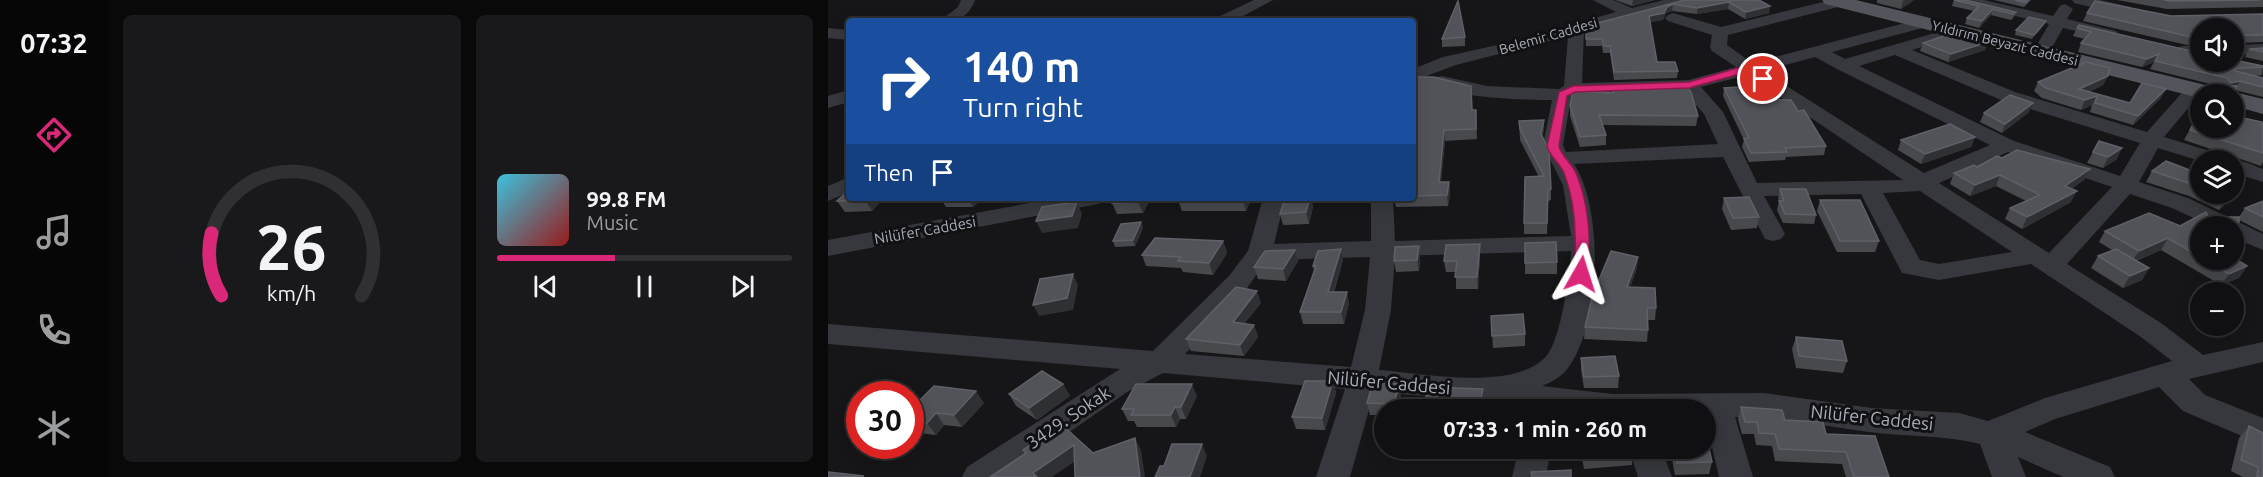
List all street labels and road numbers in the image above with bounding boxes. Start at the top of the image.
street label: Belemir Caddesi [1497,14,1599,58]
street label: Yıldırım Beyazıt Caddesi [1930,17,2080,69]
street label: Nilüfer Caddesi [873,213,977,247]
street label: Nilüfer Caddesi [1327,367,1451,397]
street label: 3429. Sokak [1022,382,1114,452]
street label: Nilüfer Caddesi [1810,401,1934,433]

